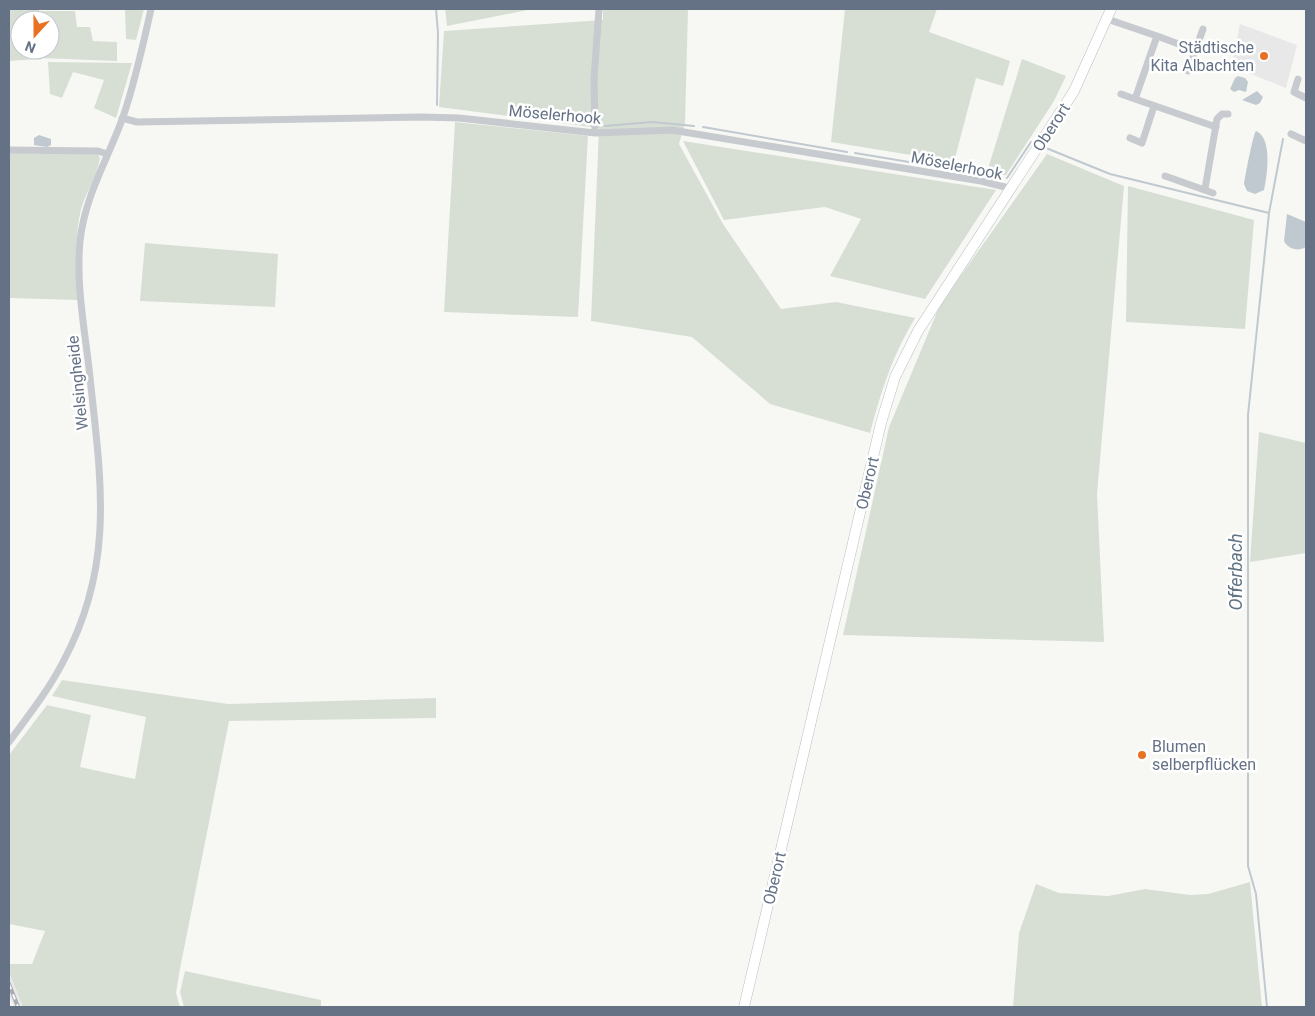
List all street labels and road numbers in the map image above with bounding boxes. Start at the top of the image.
street label: Oberort [1029,99,1074,155]
street label: Möselerhook [508,101,603,128]
street label: Möselerhook [910,147,1005,184]
street label: Welsingheide [63,335,92,431]
street label: Oberort [852,455,883,512]
street label: Oberort [759,850,790,907]

